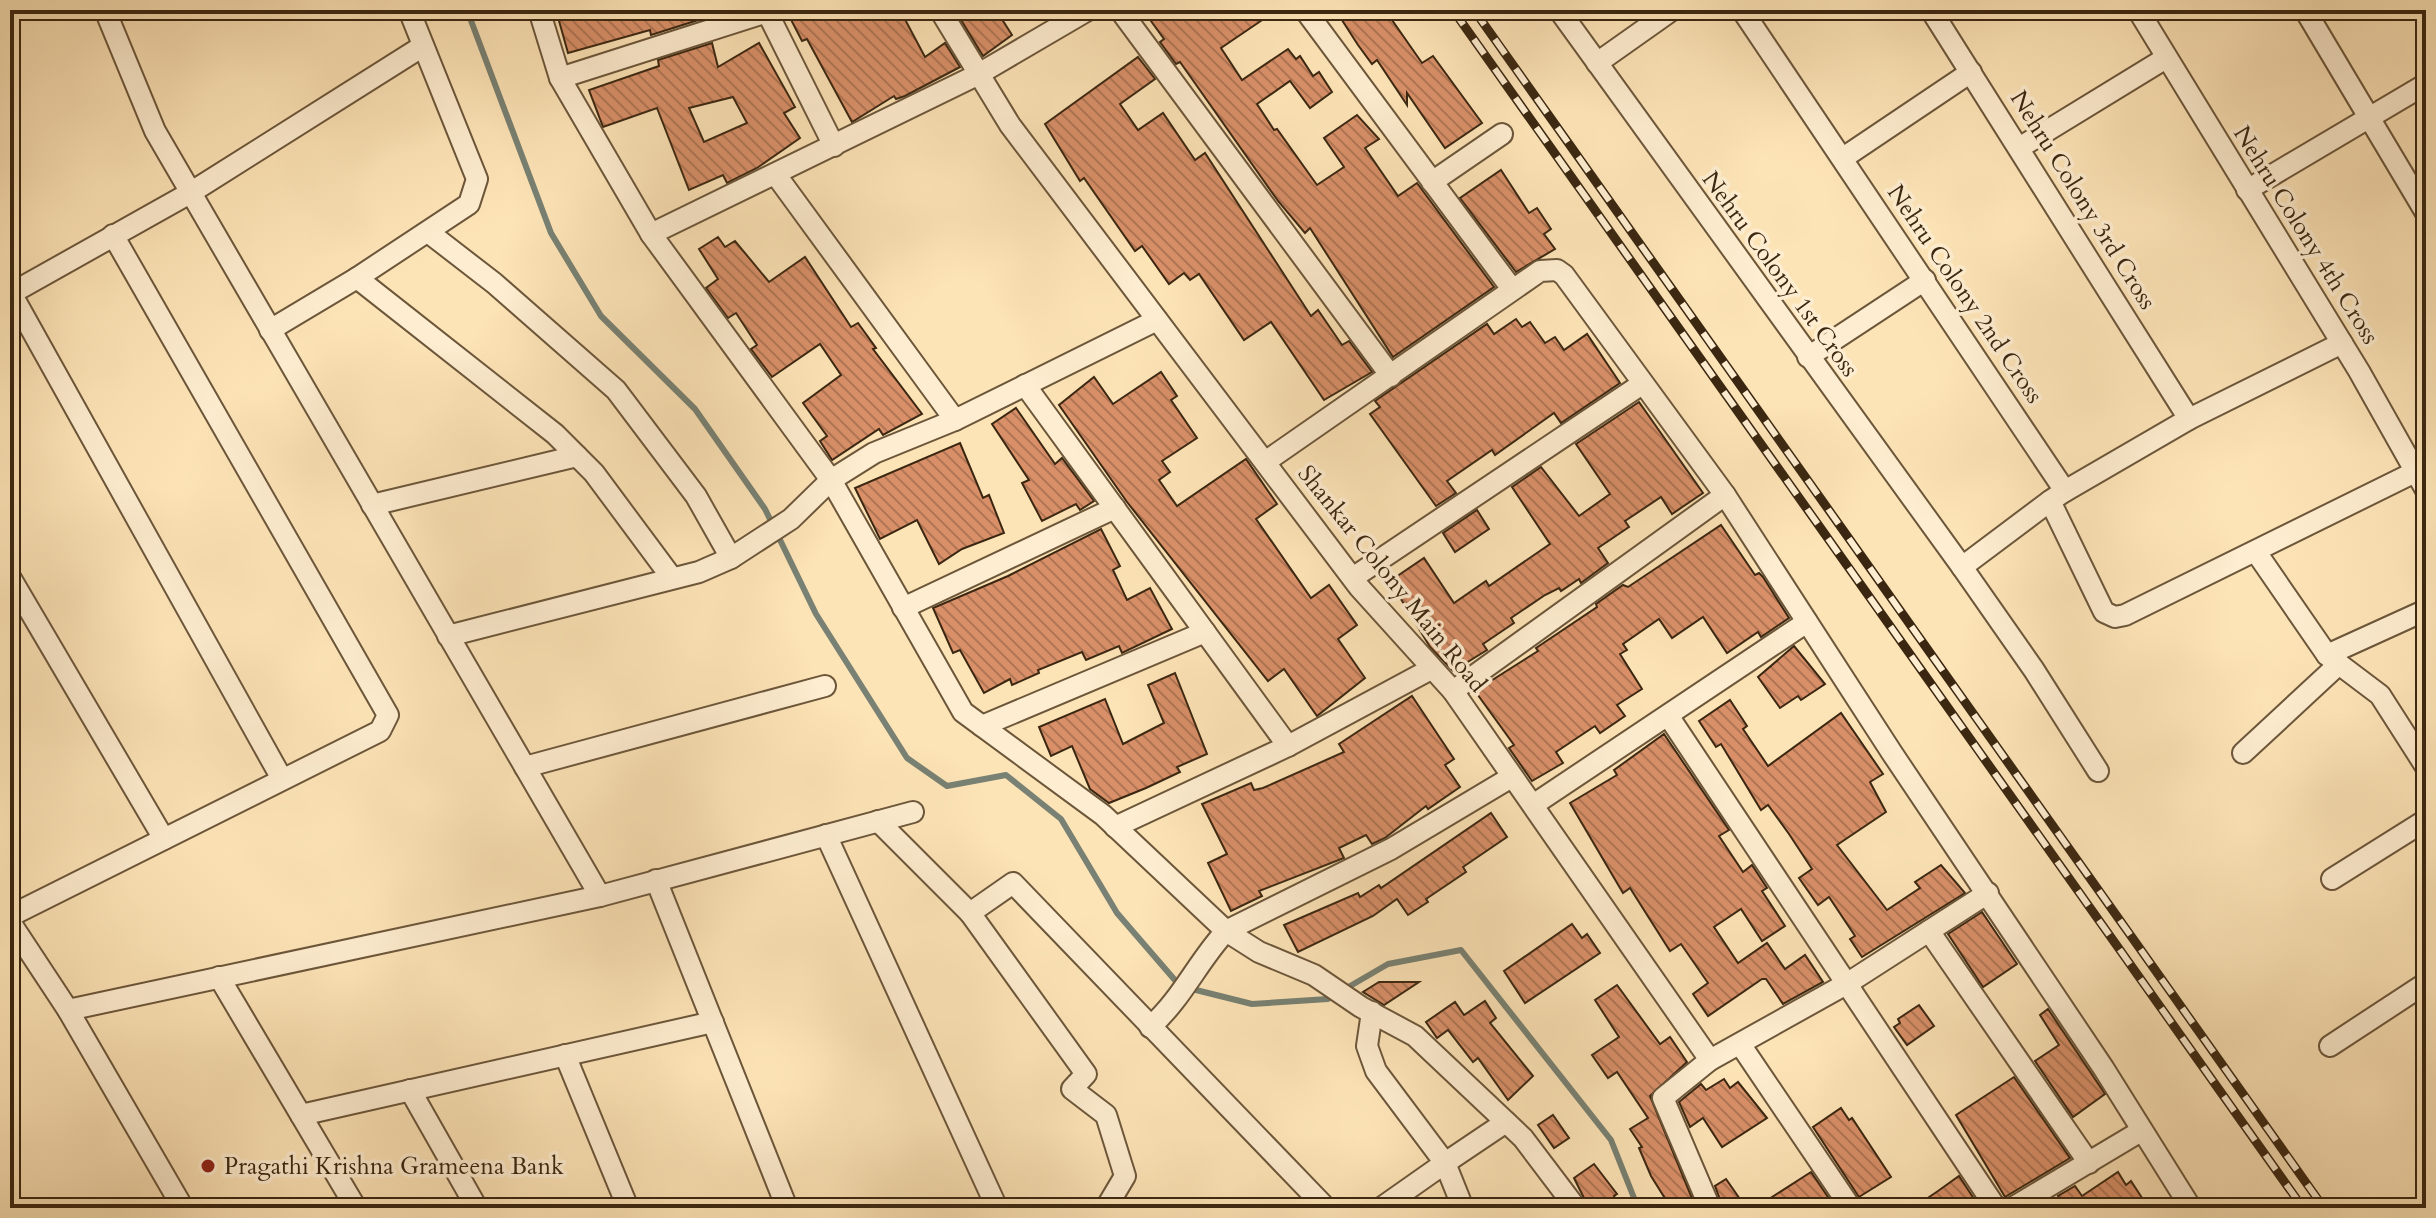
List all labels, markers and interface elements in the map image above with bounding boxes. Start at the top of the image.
street label: Nehru Colony 3rd Cross [2002,84,2164,316]
street label: Nehru Colony 4th Cross [2225,120,2387,350]
street label: Nehru Colony 1st Cross [1694,165,1866,383]
street label: Nehru Colony 2nd Cross [1879,178,2051,410]
street label: Shankar Colony Main Road [1290,459,1494,700]
place label: Pragathi Krishna Grameena Bank [224,1150,564,1183]
marker: Pragathi Krishna Grameena Bank [199,1157,217,1175]

